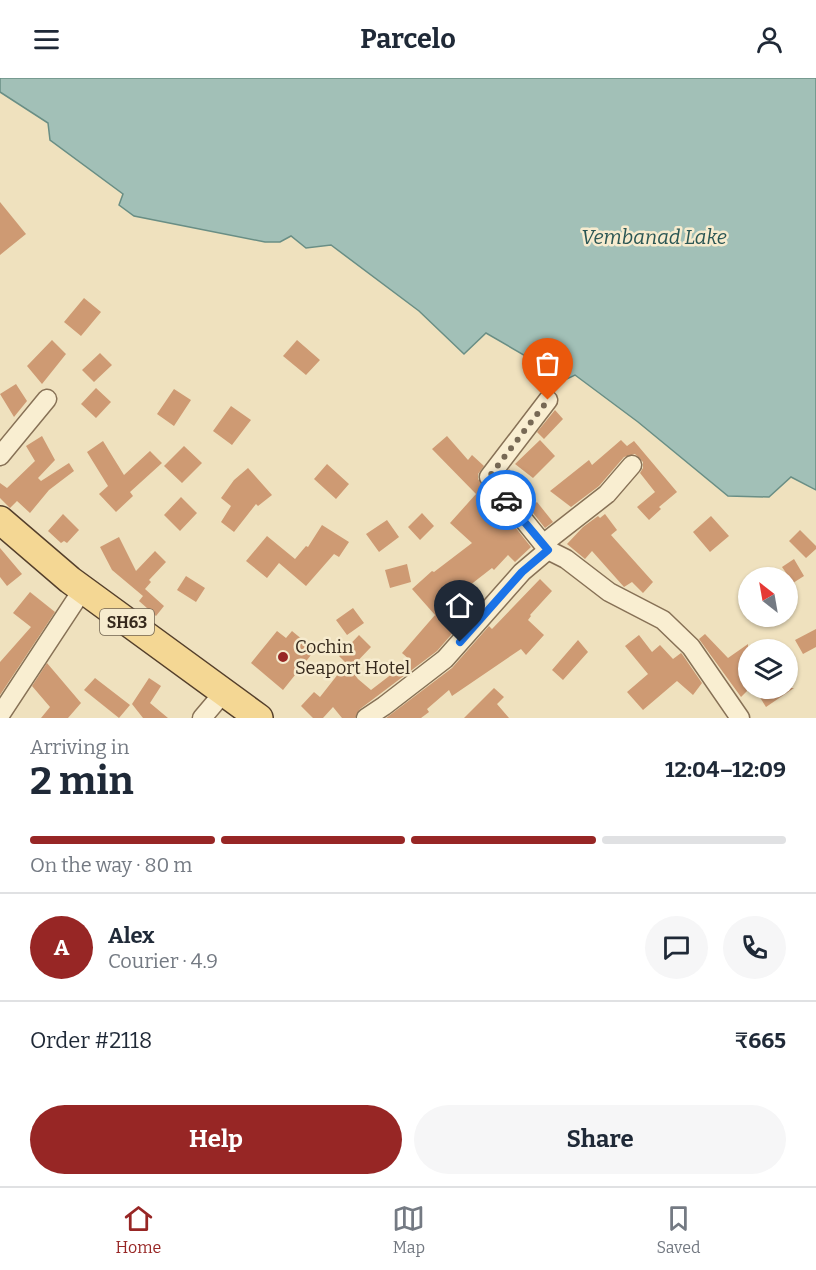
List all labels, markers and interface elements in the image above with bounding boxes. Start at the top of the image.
icon: menu [30,23,63,56]
text: Parcelo [360,23,456,55]
icon: person [753,23,786,56]
water label: Vembanad Lake [581,225,727,249]
pin [522,338,573,400]
icon: bag [531,347,564,380]
courier [476,470,536,530]
icon: car [490,484,523,517]
north arrow [738,567,798,627]
map controls [738,567,798,699]
pin [434,580,485,642]
icon: home [443,589,476,622]
road number: SH63 [100,609,154,635]
place label: Cochin Seaport Hotel [295,636,410,679]
button: layers [738,639,798,699]
marker: Cochin Seaport Hotel [276,650,290,664]
text: Arriving in [30,735,129,759]
text: 12:04–12:09 [665,756,786,783]
text: 2 min [30,758,134,804]
text: On the way · 80 m [30,853,192,877]
button: chat [645,916,708,979]
button: phone [723,916,786,979]
text: Alex [108,922,154,949]
text: A [54,934,69,961]
text: Courier · 4.9 [108,949,218,973]
text: Order #2118 [30,1027,152,1054]
text: ₹665 [735,1027,786,1054]
button: Help [30,1105,402,1174]
button: Share [414,1105,786,1174]
tab: Home [116,1202,161,1257]
tab: Map [392,1202,425,1257]
tab: Saved [656,1202,700,1257]

